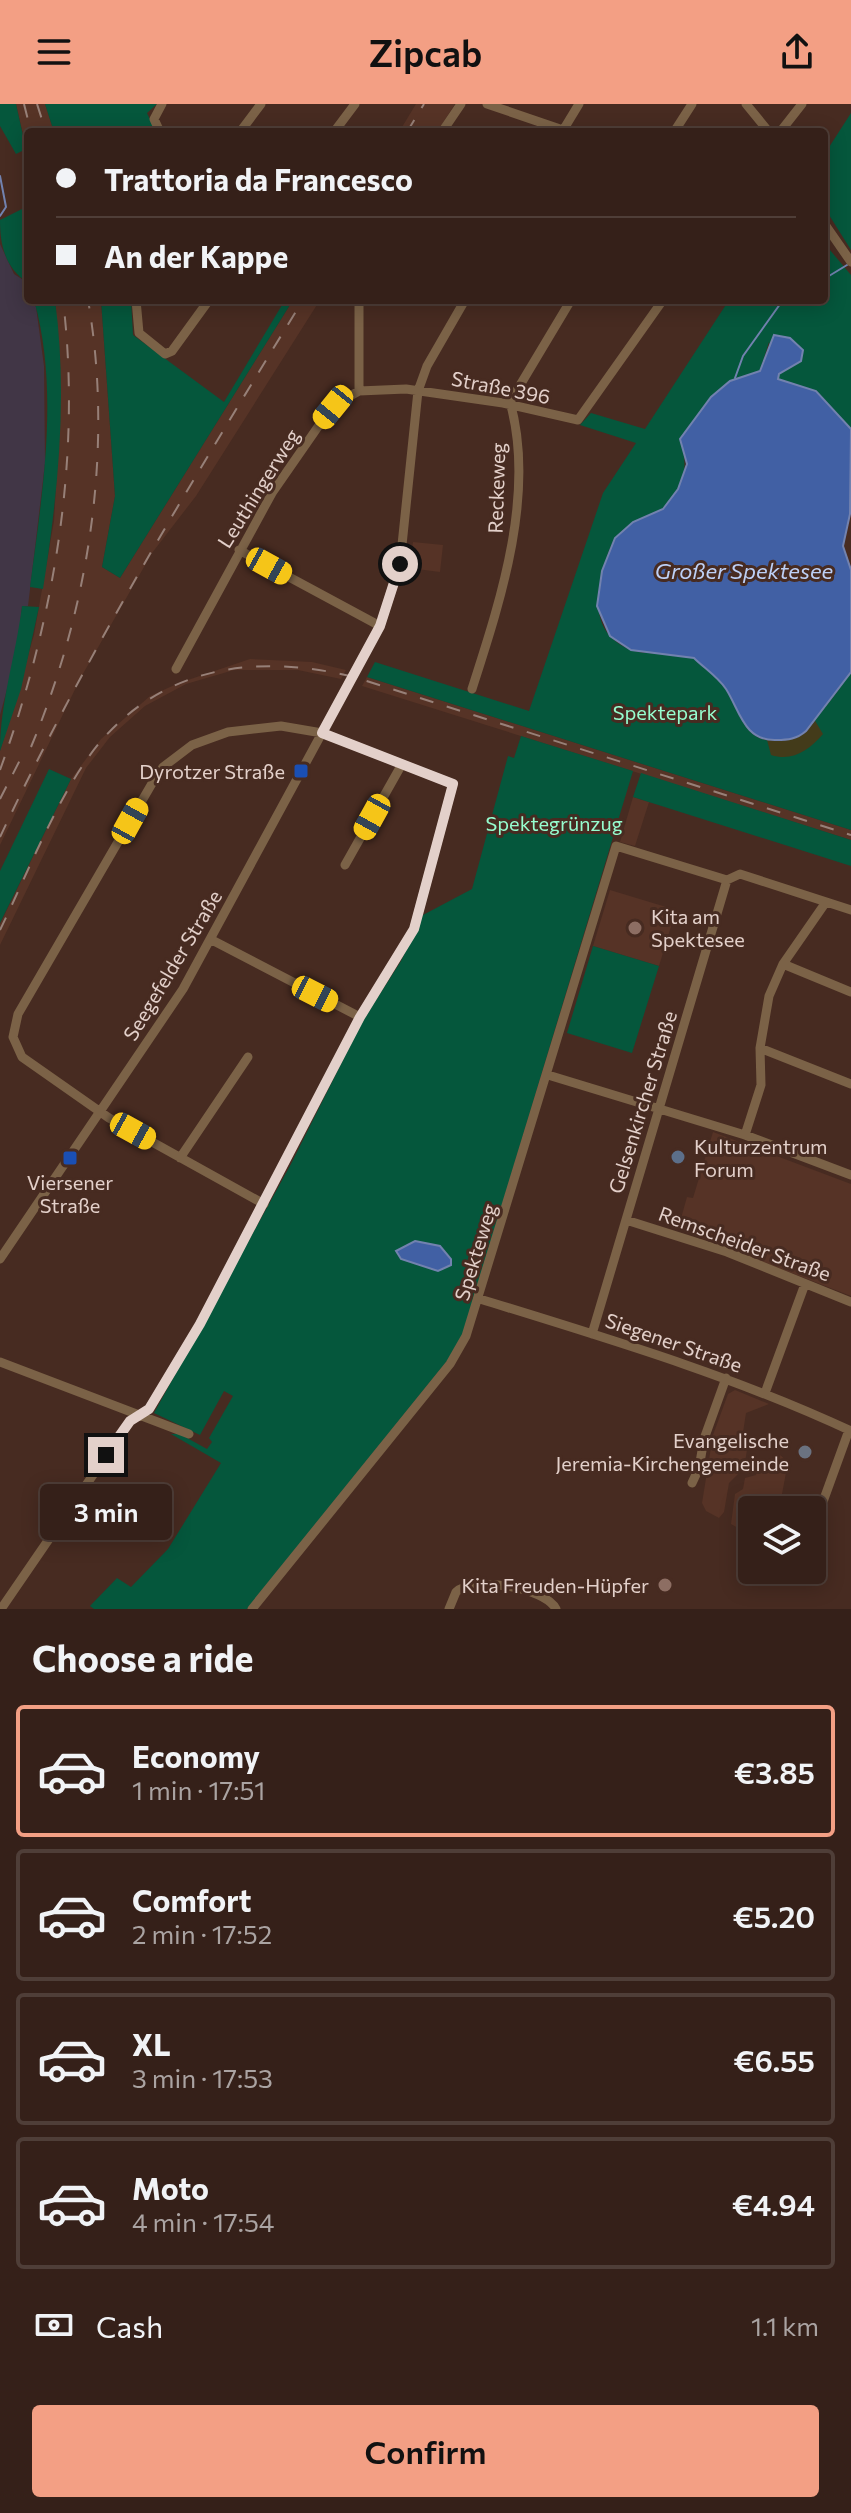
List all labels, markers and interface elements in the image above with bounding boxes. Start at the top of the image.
icon: menu [32,30,76,74]
text: Zipcab [369,30,482,74]
icon: share [775,30,819,74]
text: Trattoria da Francesco [104,160,413,197]
text: An der Kappe [104,237,288,274]
street label: Straße 396 [450,366,552,408]
car [309,381,357,433]
street label: Leuthingerweg [212,424,304,552]
street label: Reckeweg [482,442,510,534]
car [242,544,296,588]
route start [382,546,418,582]
water label: Großer Spektesee [655,557,834,584]
park label: Spektepark [613,700,717,724]
place label: Dyrotzer Straße [139,759,285,783]
marker: Dyrotzer Straße [292,762,310,780]
car [350,790,394,844]
car [108,794,152,848]
park label: Spektegrünzug [486,811,623,835]
street label: Seegefelder Straße [118,885,226,1045]
place label: Kita am Spektesee [651,904,745,951]
marker: Kita am Spektesee [626,919,644,937]
car [288,972,342,1016]
street label: Gelsenkircher Straße [603,1008,681,1196]
car [106,1109,160,1153]
place label: Kulturzentrum Forum [694,1134,828,1181]
marker: Kulturzentrum Forum [669,1148,687,1166]
marker: Viersener Straße [61,1149,79,1167]
place label: Viersener Straße [27,1170,113,1217]
street label: Spekteweg [449,1200,501,1303]
street label: Remscheider Straße [656,1201,834,1285]
street label: Siegener Straße [602,1307,746,1377]
place label: Evangelische Jeremia-Kirchengemeinde [555,1428,789,1475]
route end [88,1437,124,1473]
marker: Evangelische Jeremia-Kirchengemeinde [796,1443,814,1461]
callout: 3 min [40,1483,172,1539]
text: 3 min [74,1496,138,1527]
map controls [738,1496,826,1584]
button: layers [738,1496,826,1584]
place label: Kita Freuden-Hüpfer [462,1573,649,1597]
marker: Kita Freuden-Hüpfer [656,1576,674,1594]
text: Choose a ride [32,1635,253,1679]
icon: car [36,1735,108,1807]
text: Economy [132,1737,260,1774]
text: €3.85 [734,1753,815,1790]
text: 1 min · 17:51 [132,1774,265,1805]
icon: car [36,1879,108,1951]
text: Comfort [132,1881,251,1918]
text: €5.20 [733,1897,815,1934]
text: 2 min · 17:52 [132,1918,272,1949]
icon: car [36,2023,108,2095]
text: XL [132,2025,171,2062]
text: €6.55 [733,2041,815,2078]
text: 3 min · 17:53 [132,2062,273,2093]
icon: car [36,2167,108,2239]
text: Moto [132,2169,209,2206]
text: €4.94 [732,2185,815,2222]
text: 4 min · 17:54 [132,2206,274,2237]
icon: cash [32,2303,76,2347]
text: Cash [96,2307,163,2344]
text: 1.1 km [751,2310,819,2341]
button: Confirm [32,2405,819,2497]

